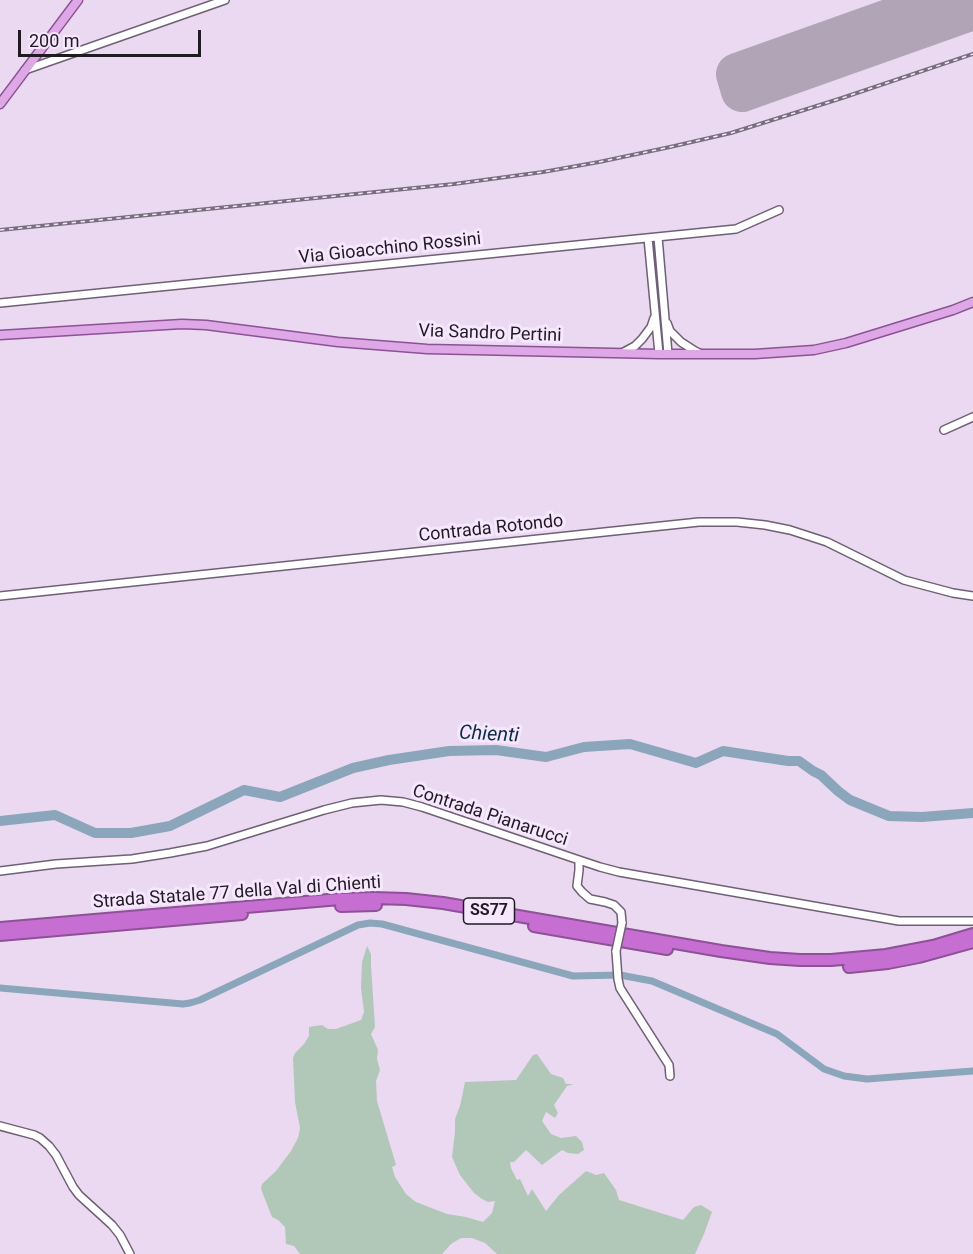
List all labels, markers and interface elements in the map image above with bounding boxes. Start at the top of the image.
scale bar [21,18,204,56]
text: 200 m [29,30,80,51]
street label: Via Gioacchino Rossini [298,229,482,269]
street label: Via Sandro Pertini [418,321,562,347]
street label: Contrada Rotondo [418,511,564,547]
water label: Chienti [458,721,520,749]
street label: Contrada Pianarucci [410,781,570,851]
street label: Strada Statale 77 della Val di Chienti [92,872,382,914]
road number: SS77 [464,898,514,924]

